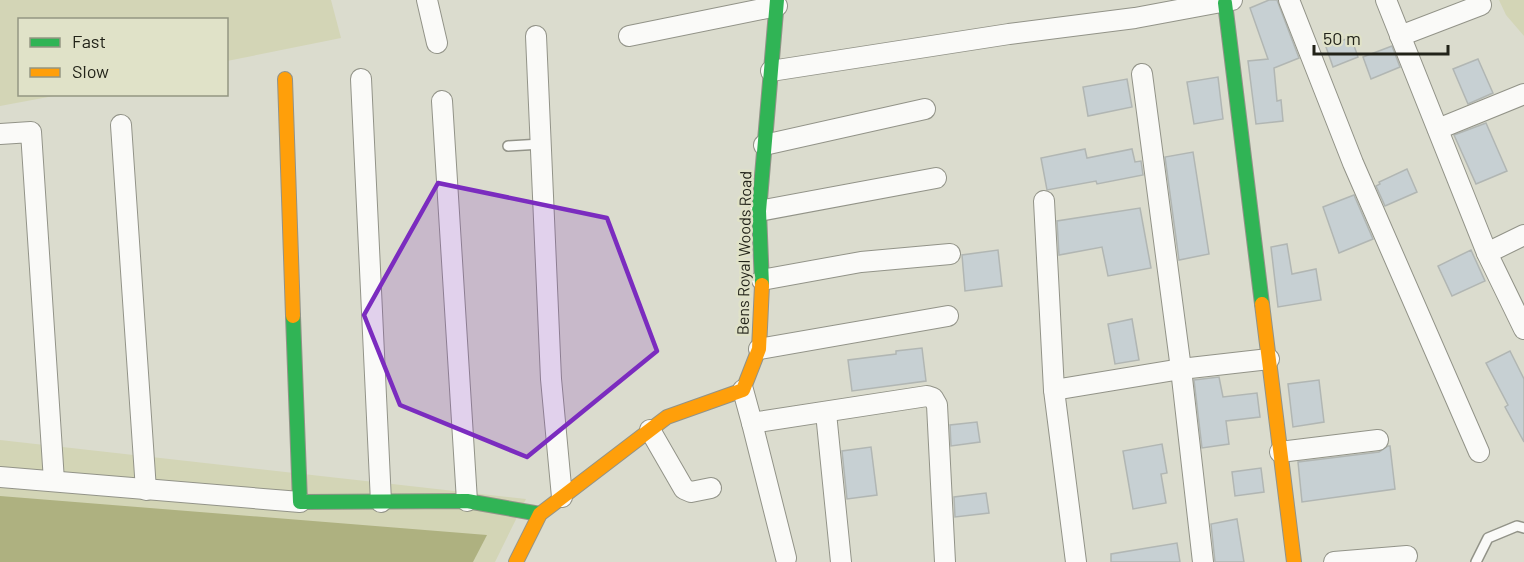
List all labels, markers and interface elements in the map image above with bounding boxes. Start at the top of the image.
legend [18,18,228,96]
scale bar [1314,18,1448,56]
text: 50 m [1323,27,1361,49]
text: Fast [72,30,106,52]
text: Slow [72,60,109,82]
street label: Bens Royal Woods Road [733,171,754,335]

